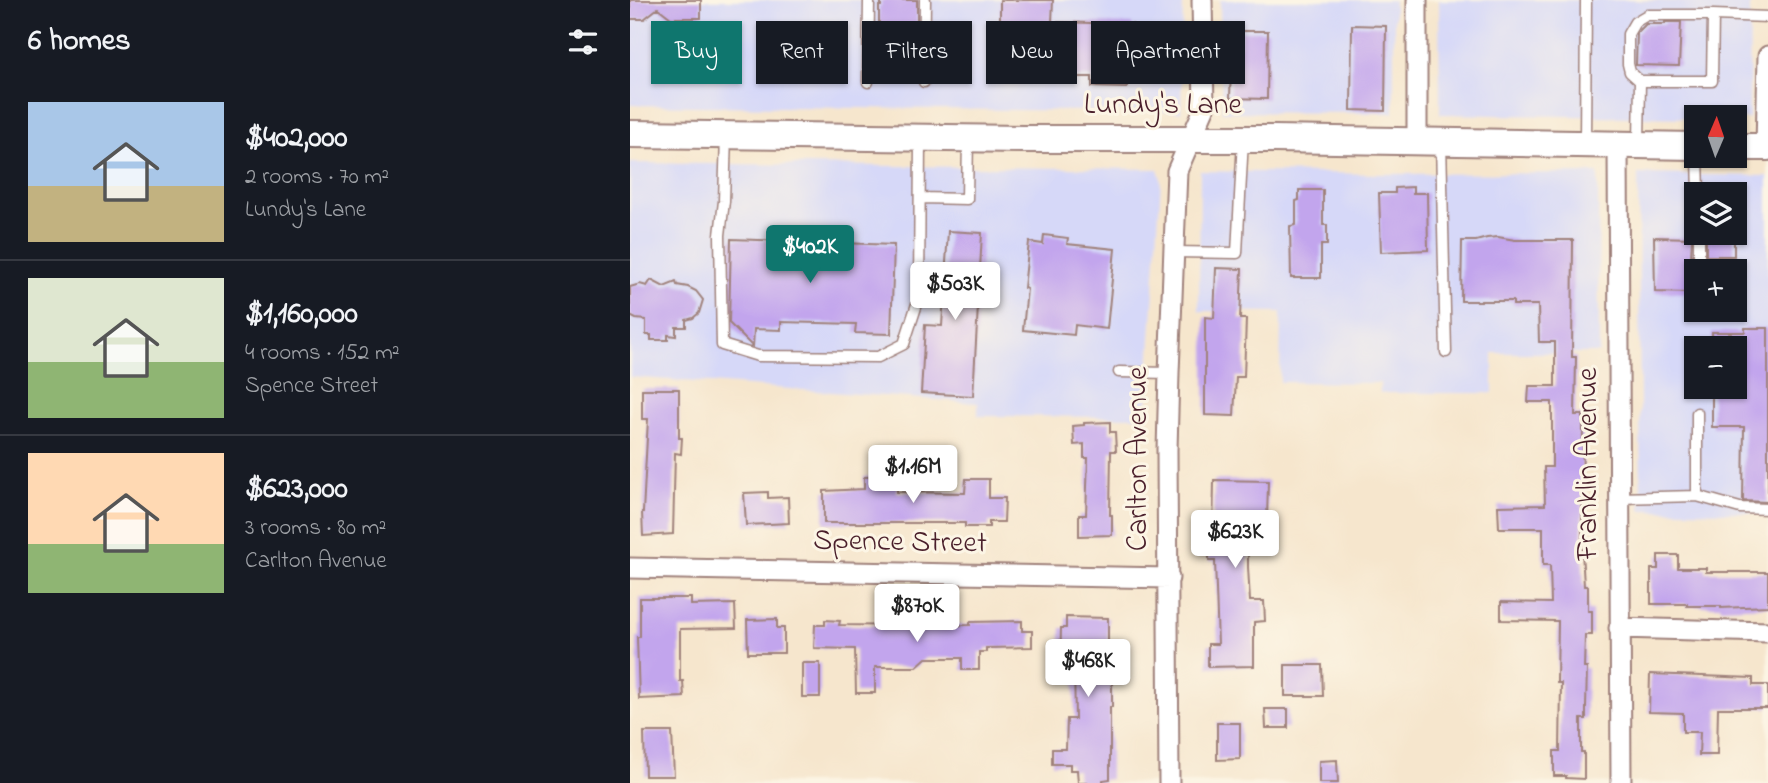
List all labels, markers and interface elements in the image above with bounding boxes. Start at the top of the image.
text: 6 homes [28,20,131,64]
chip: Buy [651,21,742,84]
chip: Rent [756,21,848,84]
chip: Filters [862,21,972,84]
chip: New [986,21,1077,84]
chip: Apartment [1091,21,1245,84]
icon: filters [564,23,602,61]
street label: Lundy's Lane [1084,84,1243,128]
north arrow [1684,105,1746,168]
map controls [1684,105,1747,399]
text: $402,000 [245,117,347,161]
icon: home [84,130,168,214]
text: 2 rooms · 70 m² [245,161,389,194]
button: layers [1684,182,1747,245]
text: Lundy's Lane [245,194,366,227]
pin: $402K [761,226,859,285]
text: $402K [782,231,838,264]
button: + [1684,259,1747,322]
pin: $503K [906,262,1004,322]
text: $503K [926,268,984,301]
text: $1,160,000 [245,293,358,337]
icon: home [84,306,168,390]
button: − [1684,336,1747,399]
text: 4 rooms · 152 m² [245,337,400,370]
street label: Carlton Avenue [1117,366,1161,551]
street label: Franklin Avenue [1567,367,1611,561]
text: Spence Street [245,370,378,403]
pin: $1.16M [856,446,970,505]
text: $1.16M [884,451,942,484]
text: $623,000 [245,468,348,512]
icon: home [84,481,168,565]
pin: $623K [1186,510,1284,570]
text: 3 rooms · 80 m² [245,512,386,545]
text: $623K [1207,516,1263,549]
street label: Spence Street [813,519,987,567]
text: Carlton Avenue [245,545,387,578]
pin: $870K [868,584,966,644]
text: $870K [890,590,944,623]
pin: $468K [1039,640,1137,699]
text: $468K [1061,645,1115,678]

